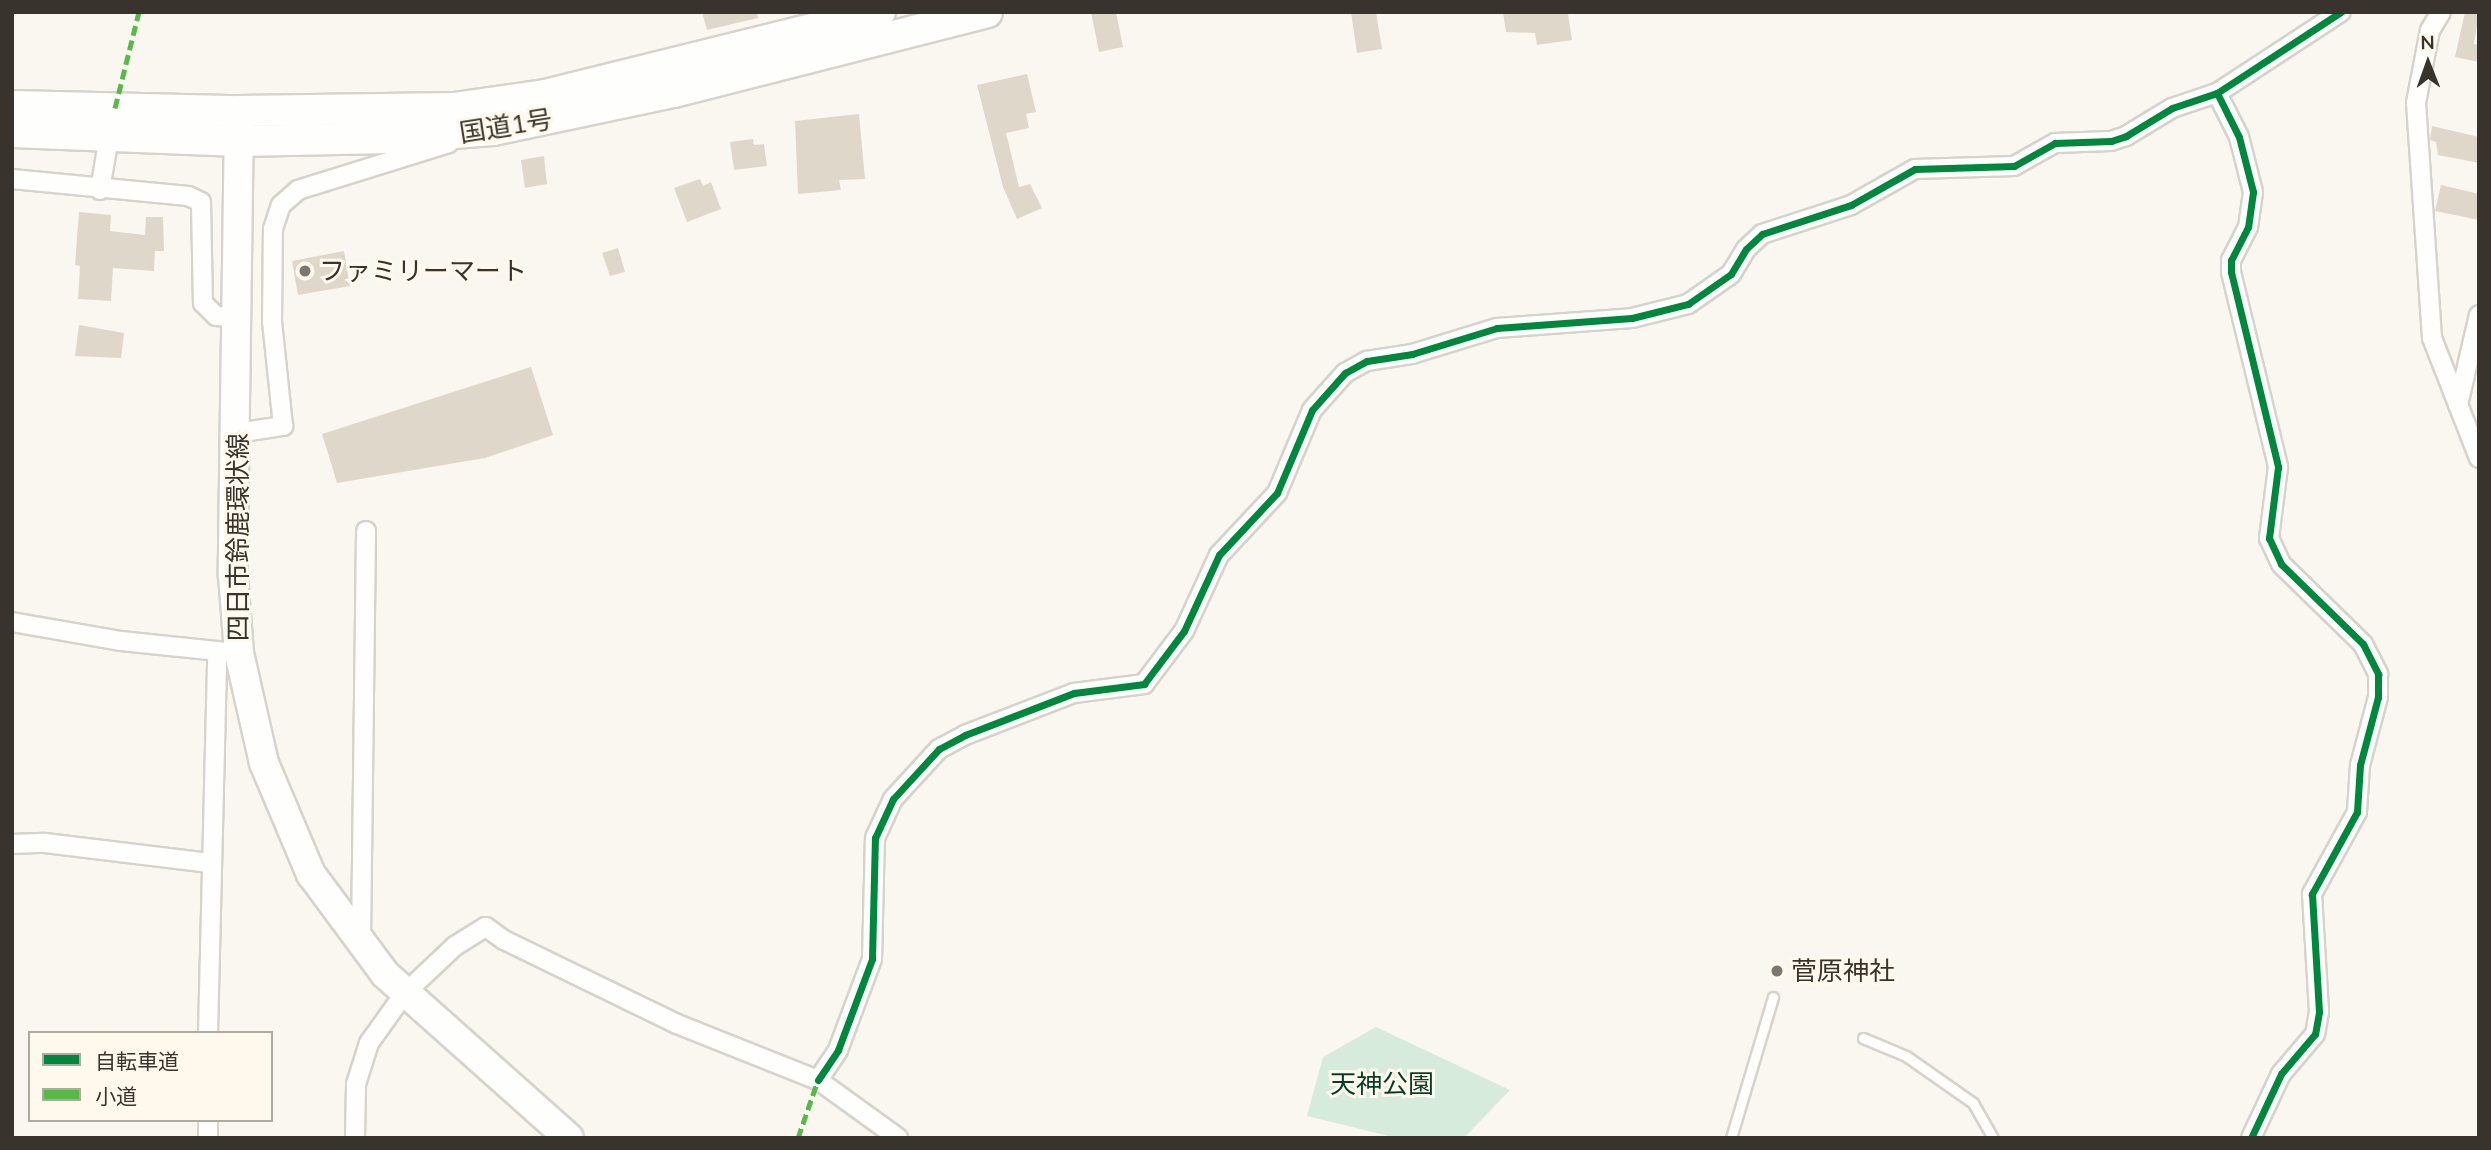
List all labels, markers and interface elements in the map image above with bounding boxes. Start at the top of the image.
north arrow [2393,28,2463,98]
text: N [2420,30,2435,54]
street label: 国道1号 [457,103,555,149]
place label: ファミリーマート [319,255,527,287]
marker: ファミリーマート [297,263,313,279]
street label: 四日市鈴鹿環状線 [222,433,254,641]
place label: 菅原神社 [1791,955,1895,987]
marker: 菅原神社 [1769,963,1785,979]
legend [28,1031,273,1122]
text: 自転車道 [95,1048,179,1074]
park label: 天神公園 [1330,1068,1434,1100]
text: 小道 [95,1083,137,1109]

